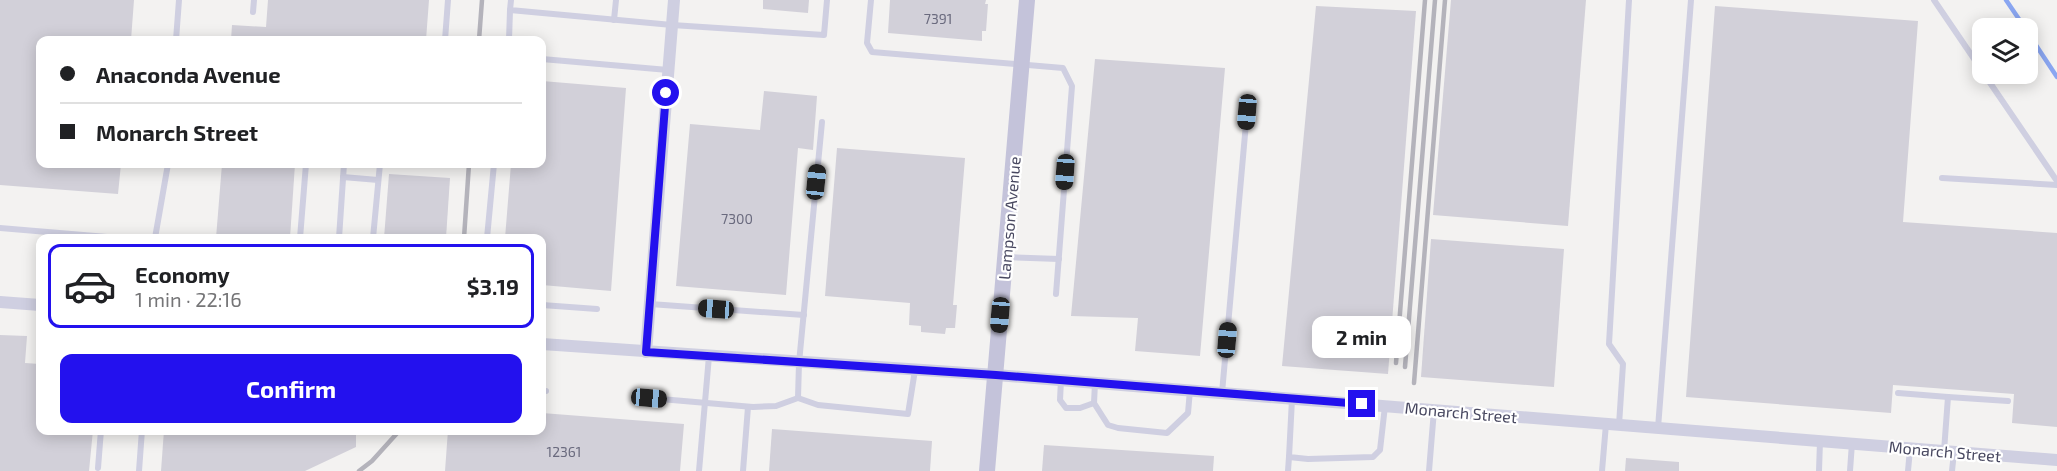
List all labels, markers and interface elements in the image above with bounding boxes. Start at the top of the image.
house number: 7391 [924,10,952,27]
map controls [1972,18,2038,84]
button: layers [1972,18,2038,84]
text: Anaconda Avenue [96,61,281,87]
route start [652,79,679,106]
car [1236,93,1258,131]
text: Monarch Street [96,119,258,145]
car [1055,153,1075,191]
street label: Lampson Avenue [994,156,1024,280]
car [805,163,827,201]
house number: 7300 [721,210,753,227]
icon: car [63,259,117,313]
text: Economy [135,261,230,287]
text: $3.19 [467,273,519,299]
text: 1 min · 22:16 [135,287,242,311]
car [989,296,1011,334]
car [697,299,735,319]
callout: 2 min [1312,317,1412,359]
car [1216,321,1238,359]
text: 2 min [1336,325,1387,349]
button: Confirm [60,354,522,423]
car [630,387,668,409]
route end [1348,390,1375,417]
street label: Monarch Street [1404,398,1518,426]
street label: Monarch Street [1888,437,2002,465]
house number: 12361 [547,443,581,460]

